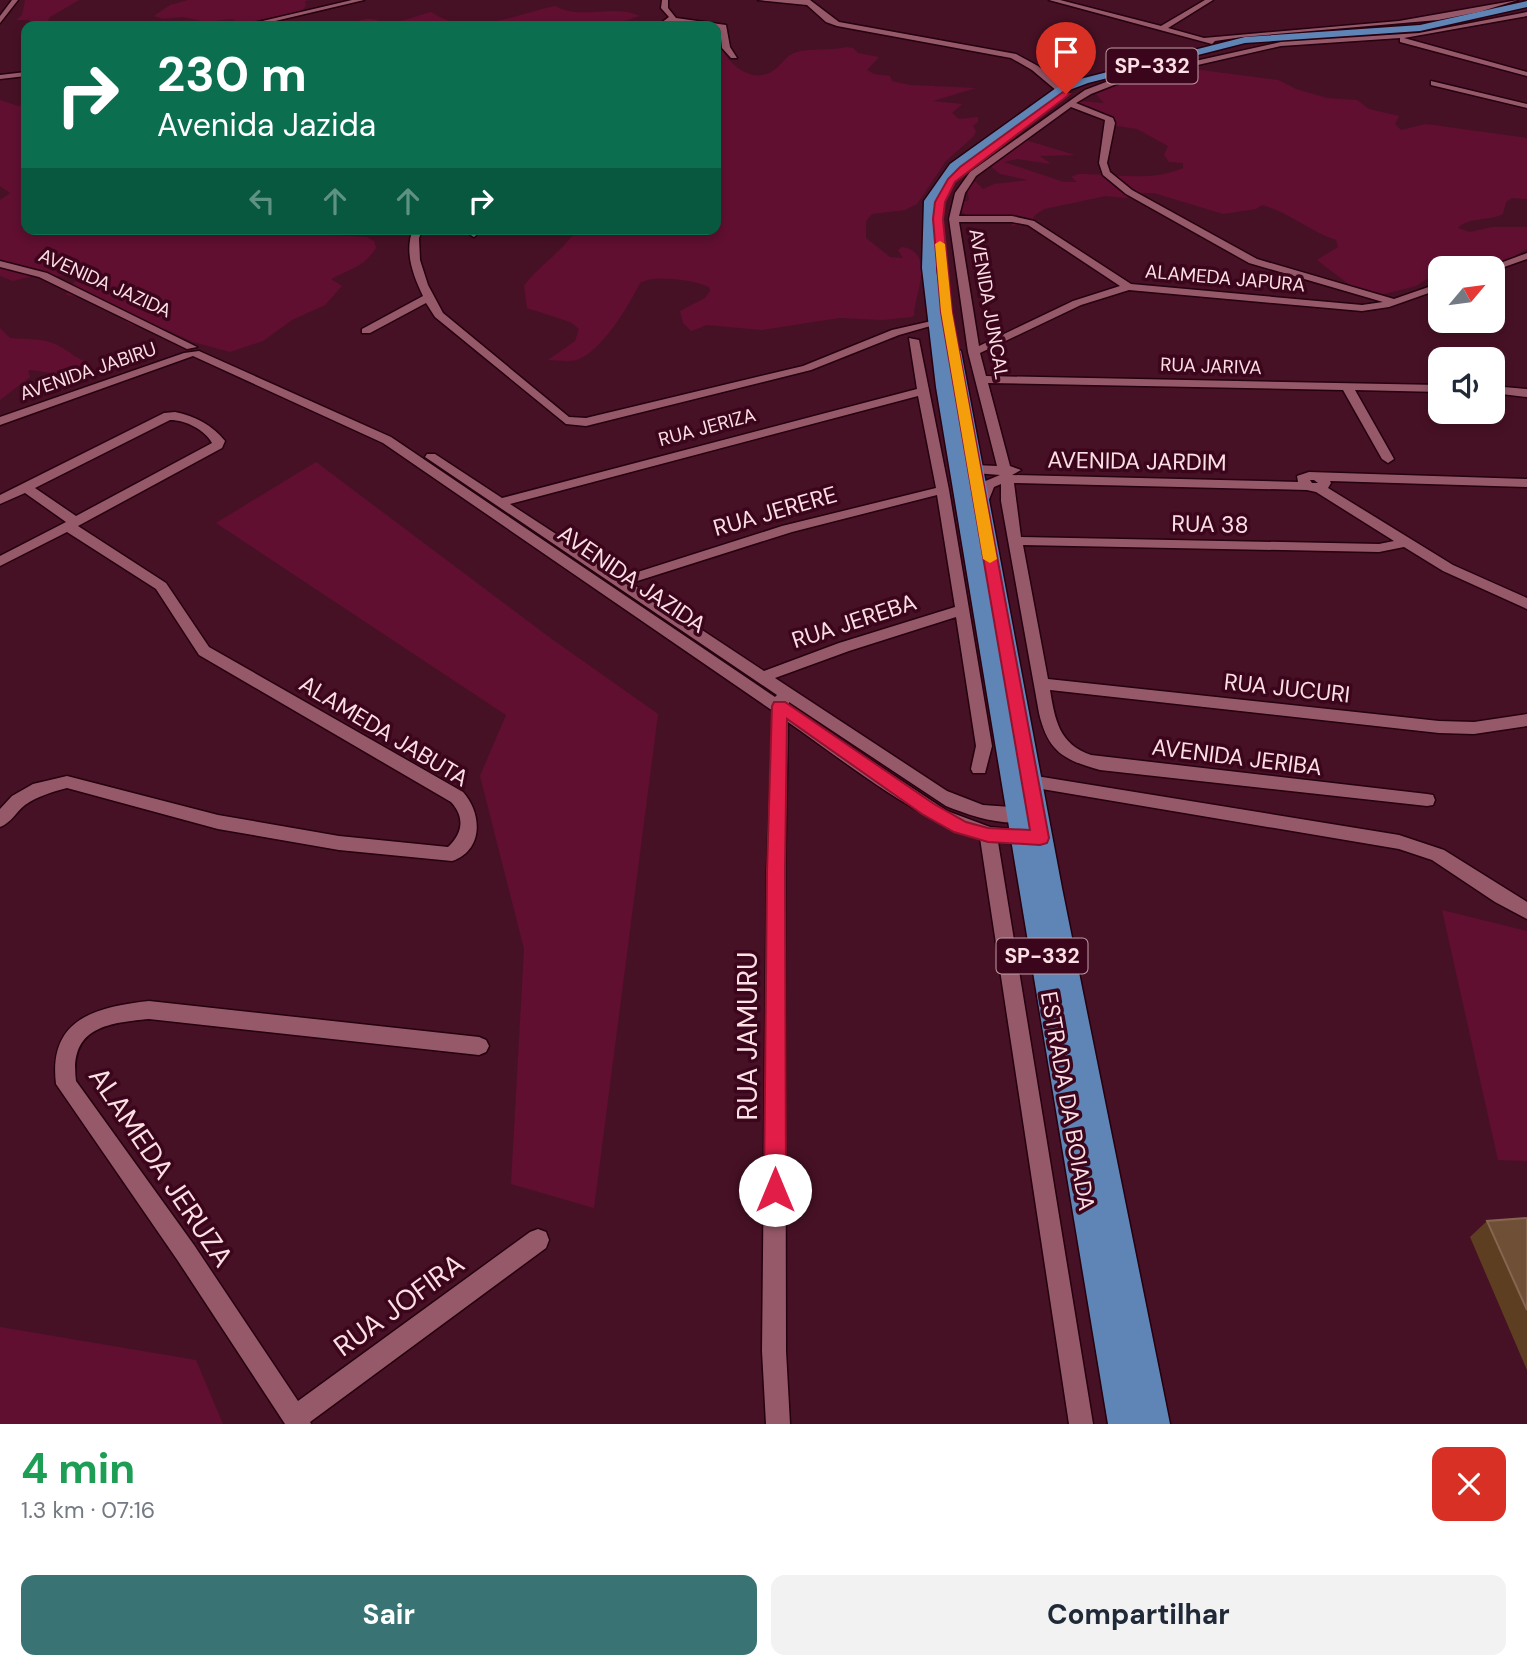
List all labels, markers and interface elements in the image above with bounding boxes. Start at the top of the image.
pin [1036,22,1096,94]
icon: arrive [1047,33,1085,71]
text: 230 m [157,42,307,106]
road number: SP-332 [1106,48,1198,84]
icon: right [42,49,133,140]
text: Avenida Jazida [157,104,376,146]
icon: left [243,182,281,220]
icon: ahead [316,182,354,220]
icon: ahead [389,182,427,220]
icon: right [462,182,500,220]
street label: AVENIDA JUNCAL [963,227,1015,381]
street label: AVENIDA JAZIDA [35,243,176,324]
north arrow [1428,256,1505,332]
map controls [1428,256,1505,424]
street label: ALAMEDA JAPURA [1144,259,1307,297]
street label: AVENIDA JABIRU [16,336,160,406]
button: sound [1428,347,1505,424]
street label: RUA JARIVA [1160,352,1263,380]
street label: RUA JERIZA [656,402,759,452]
street label: AVENIDA JARDIM [1047,444,1227,478]
street label: RUA JERERE [710,479,840,543]
street label: RUA 38 [1171,508,1249,540]
street label: AVENIDA JAZIDA [552,518,712,640]
street label: RUA JEREBA [788,587,920,655]
street label: RUA JUCURI [1222,666,1352,710]
street label: ALAMEDA JABUTA [294,669,474,793]
street label: AVENIDA JERIBA [1150,732,1324,782]
road number: SP-332 [996,939,1088,974]
street label: RUA JAMURU [729,952,766,1120]
street label: ESTRADA DA BOIADA [1034,989,1102,1213]
street label: ALAMEDA JERUZA [80,1060,242,1274]
position arrow [738,1153,812,1227]
street label: RUA JOFIRA [326,1245,472,1365]
text: 4 min [21,1441,135,1496]
button: close [1432,1447,1506,1521]
text: 1.3 km · 07:16 [21,1495,155,1525]
button: Sair [21,1575,757,1655]
button: Compartilhar [771,1575,1506,1655]

